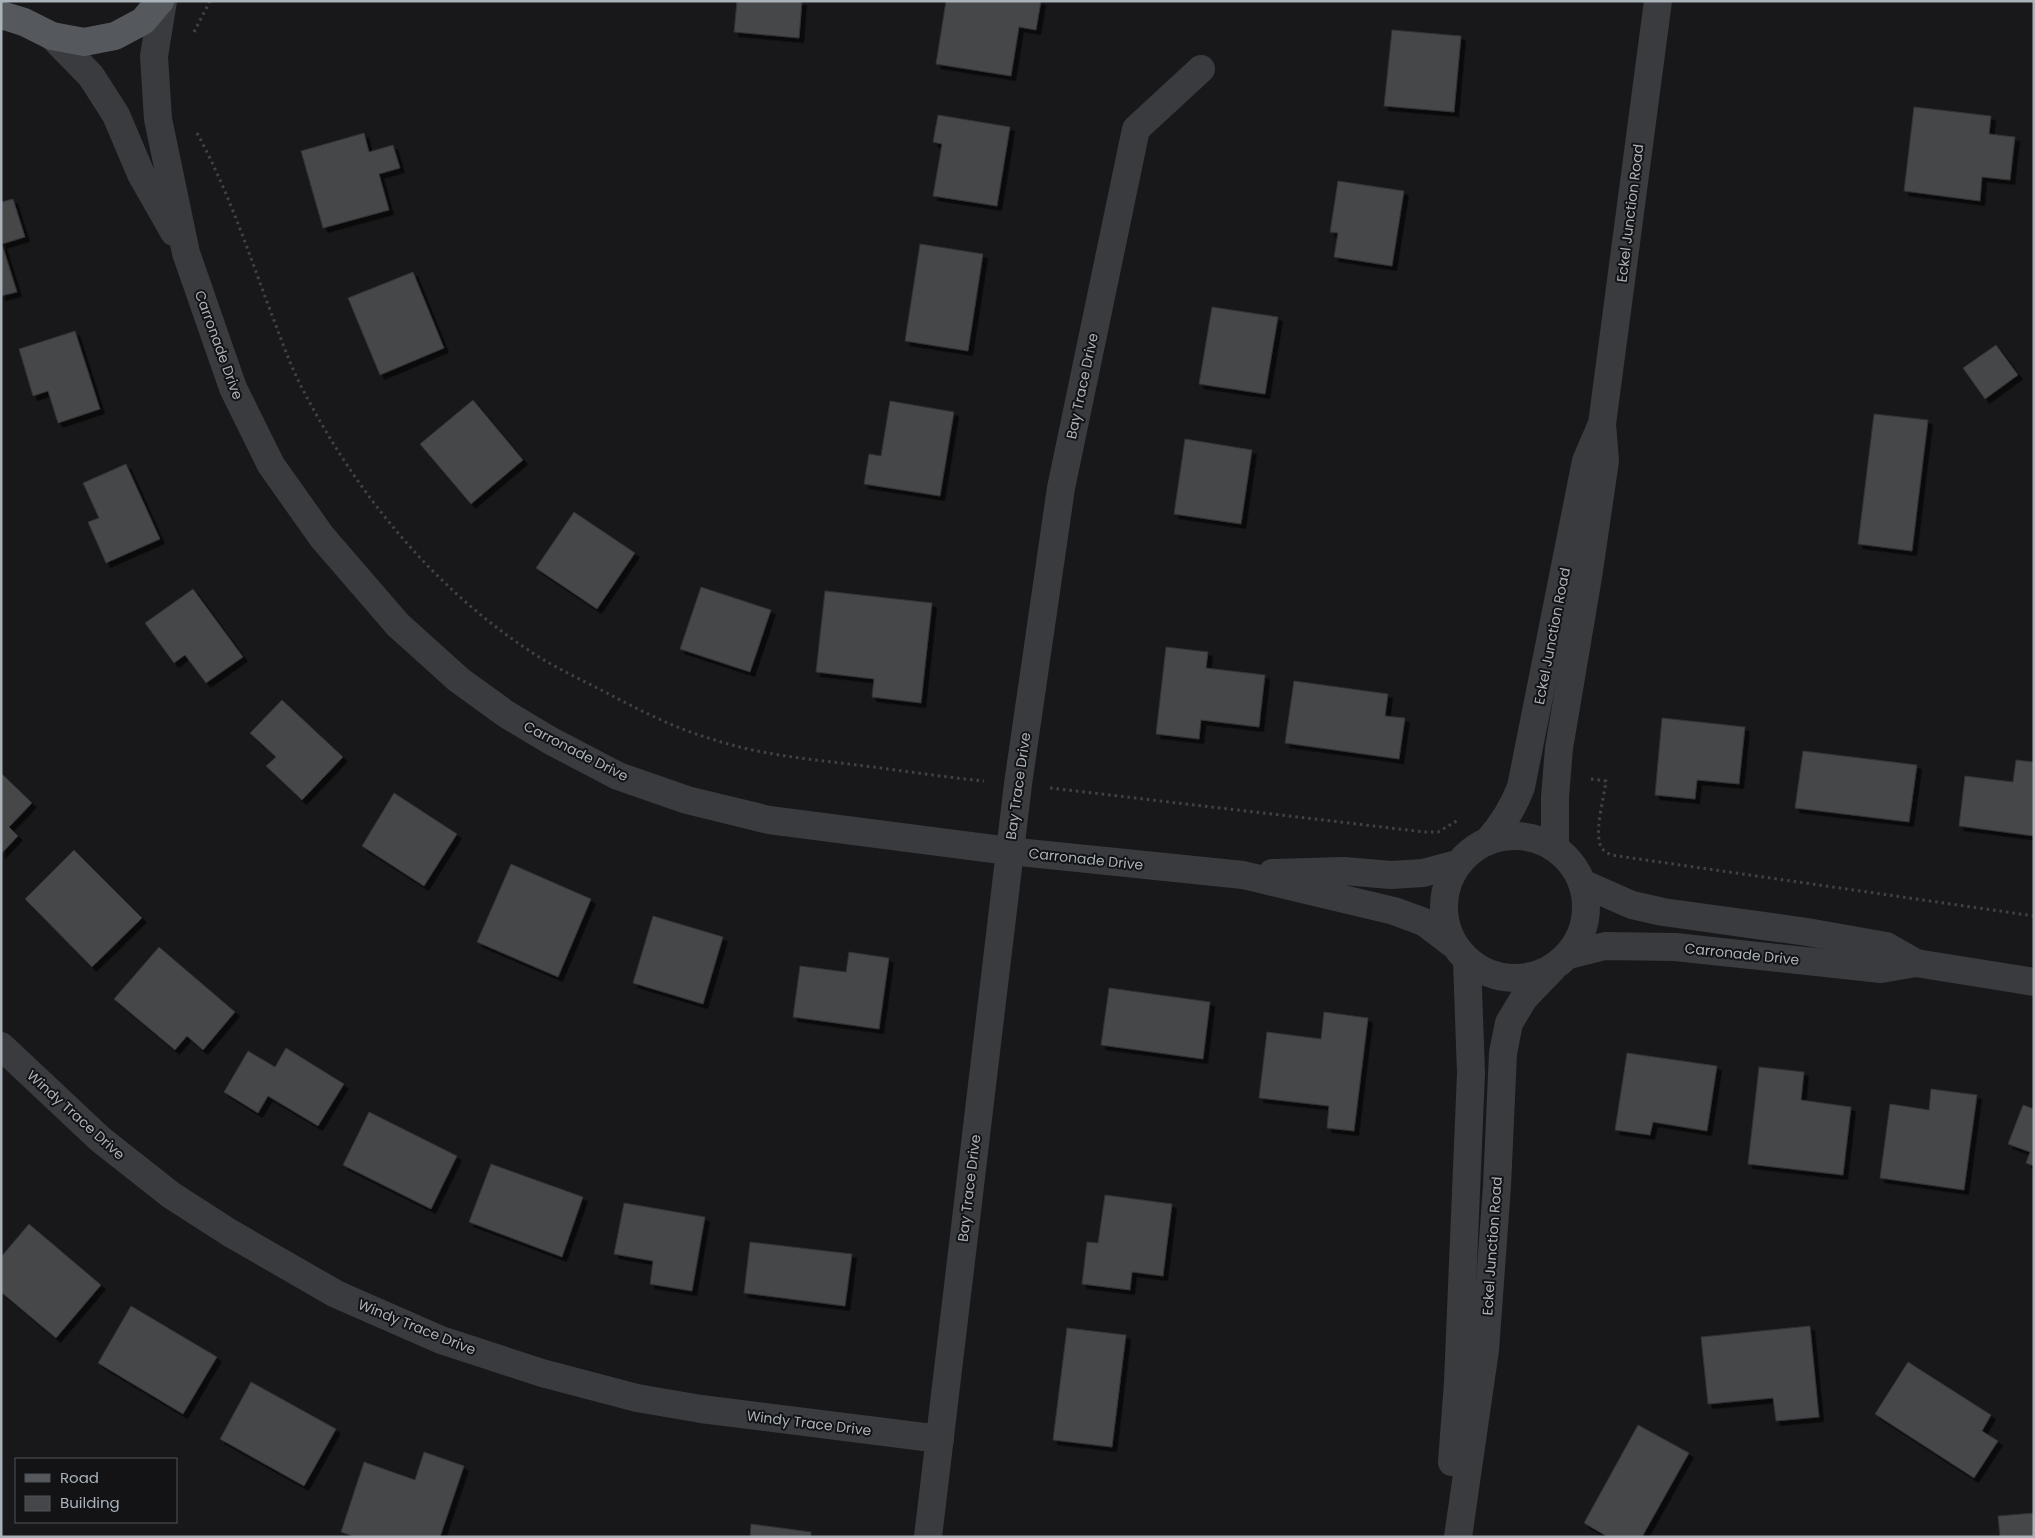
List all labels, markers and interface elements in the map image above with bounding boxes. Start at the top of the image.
street label: Eckel Junction Road [1612,143,1648,283]
street label: Carronade Drive [190,288,248,403]
street label: Bay Trace Drive [1061,331,1103,441]
street label: Eckel Junction Road [1529,566,1575,706]
street label: Carronade Drive [520,716,632,786]
street label: Bay Trace Drive [1001,731,1035,841]
street label: Carronade Drive [1028,843,1145,875]
street label: Carronade Drive [1684,938,1801,970]
street label: Windy Trace Drive [23,1066,130,1165]
street label: Bay Trace Drive [952,1133,986,1243]
street label: Eckel Junction Road [1477,1176,1507,1316]
street label: Windy Trace Drive [355,1294,479,1360]
street label: Windy Trace Drive [746,1405,873,1441]
legend [15,1458,178,1523]
text: Road [60,1467,99,1488]
text: Building [60,1492,120,1513]

